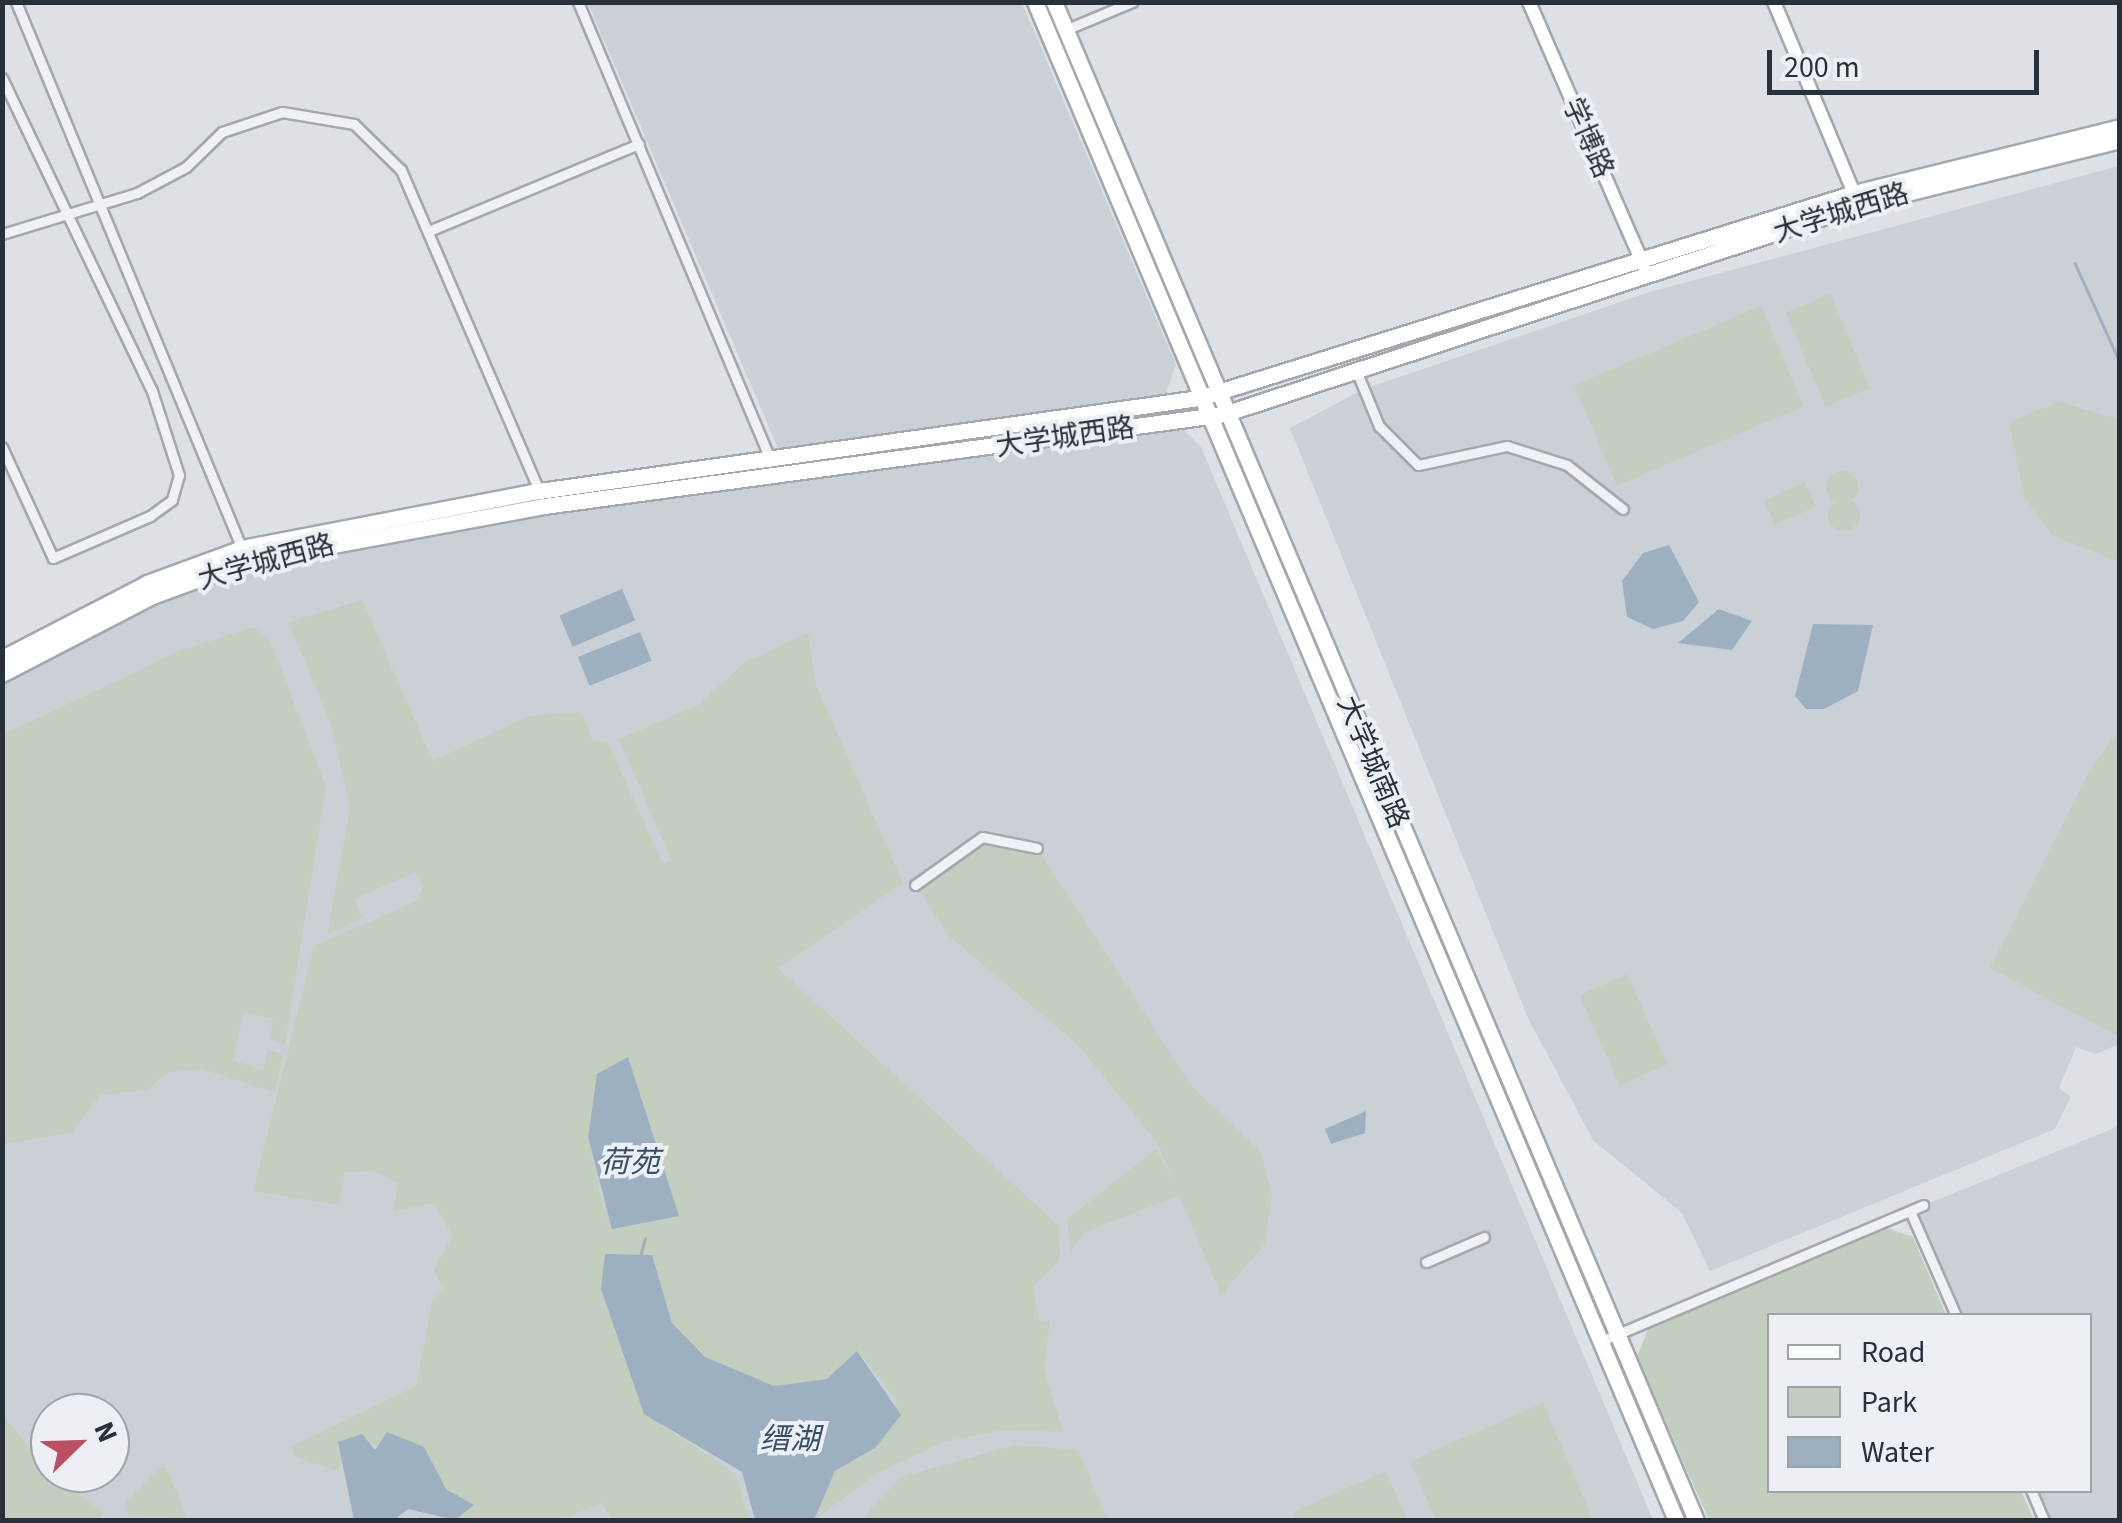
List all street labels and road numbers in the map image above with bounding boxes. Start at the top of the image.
street label: 学博路 [1556,93,1620,183]
street label: 大学城西路 [1769,176,1913,250]
street label: 大学城西路 [993,411,1137,463]
street label: 大学城西路 [194,528,338,596]
street label: 大学城南路 [1330,691,1416,833]

